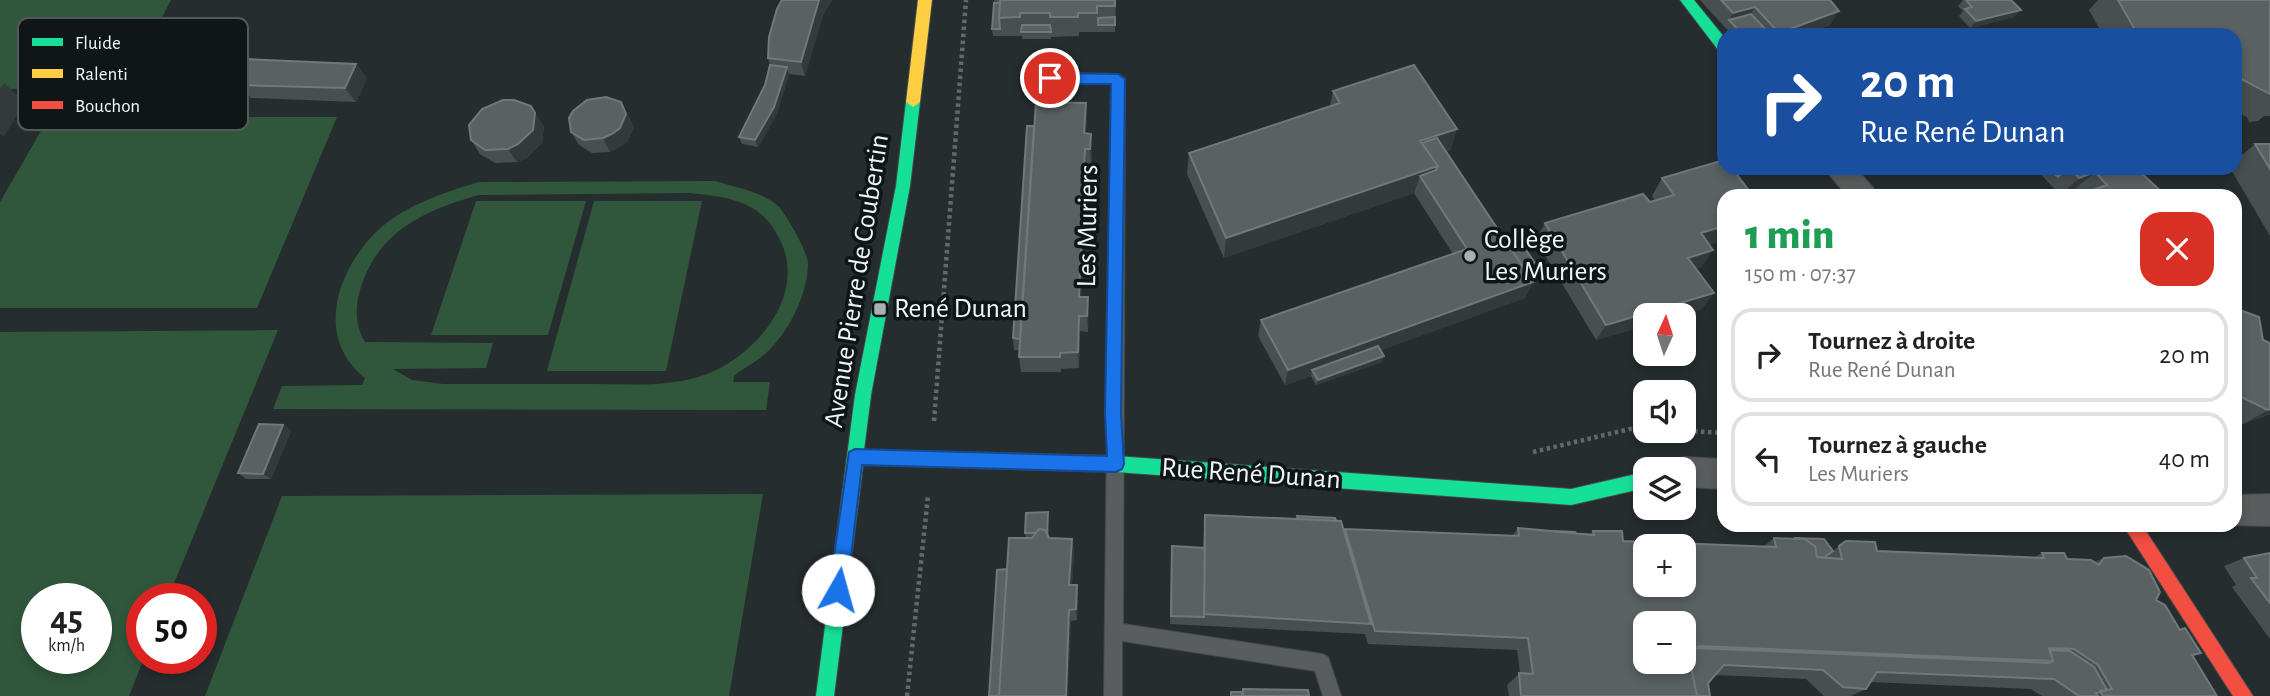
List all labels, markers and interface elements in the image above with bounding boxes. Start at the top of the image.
legend [18,18,248,130]
text: Fluide [75,34,121,53]
pin [1020,48,1080,108]
icon: right [1745,56,1836,147]
text: 20 m [1860,58,1956,107]
icon: arrive [1031,59,1069,97]
text: Ralenti [75,65,128,84]
text: Bouchon [75,97,140,116]
text: Rue René Dunan [1860,116,2066,148]
street label: Avenue Pierre de Coubertin [820,132,894,430]
street label: Les Muriers [1073,164,1103,288]
button: close [2140,212,2214,286]
text: 1 min [1745,214,1834,256]
place label: Collège Les Muriers [1484,226,1607,286]
marker: Collège Les Muriers [1462,248,1478,264]
text: 150 m · 07:37 [1745,263,1856,286]
place label: René Dunan [894,295,1027,323]
marker: René Dunan [872,301,888,317]
north arrow [1633,303,1696,366]
map controls [1633,303,1696,674]
text: Tournez à droite [1808,328,1975,354]
icon: right [1749,336,1787,374]
text: 20 m [2159,342,2210,368]
text: Rue René Dunan [1808,359,1956,382]
button: sound [1633,380,1696,443]
text: Tournez à gauche [1808,432,1987,458]
icon: left [1749,440,1787,478]
text: 40 m [2159,446,2210,472]
street label: Rue René Dunan [1160,454,1342,494]
button: layers [1633,457,1696,520]
text: Les Muriers [1808,463,1909,486]
button: + [1633,534,1696,597]
position arrow [801,553,875,627]
speed limit sign: 50 [126,583,217,674]
text: 45 [50,602,83,637]
button: − [1633,611,1696,674]
text: km/h [48,637,85,655]

